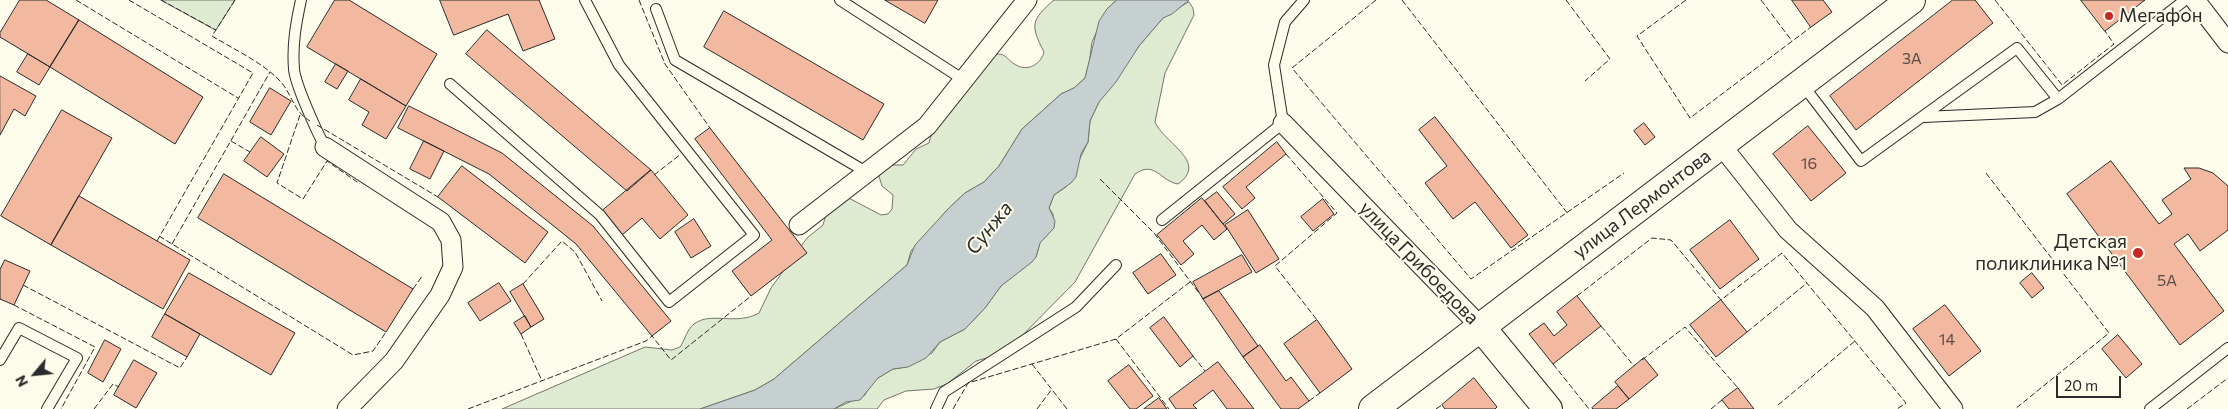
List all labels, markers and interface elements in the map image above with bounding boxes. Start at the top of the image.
place label: Мегафон [2119,5,2203,27]
marker: Мегафон [2103,10,2115,22]
house number: 3А [1902,49,1922,69]
street label: улица Лермонтова [1569,145,1715,263]
house number: 16 [1801,154,1817,174]
water label: Сунжа [960,197,1018,259]
street label: улица Грибоедова [1355,197,1483,329]
place label: Детская поликлиника №1 [1975,231,2127,275]
marker: Детская поликлиника №1 [2131,246,2145,260]
house number: 5А [2157,271,2177,291]
house number: 14 [1939,330,1955,350]
north arrow [10,349,60,399]
scale bar [2058,366,2123,398]
text: N [11,373,31,390]
text: 20 m [2064,376,2098,394]

